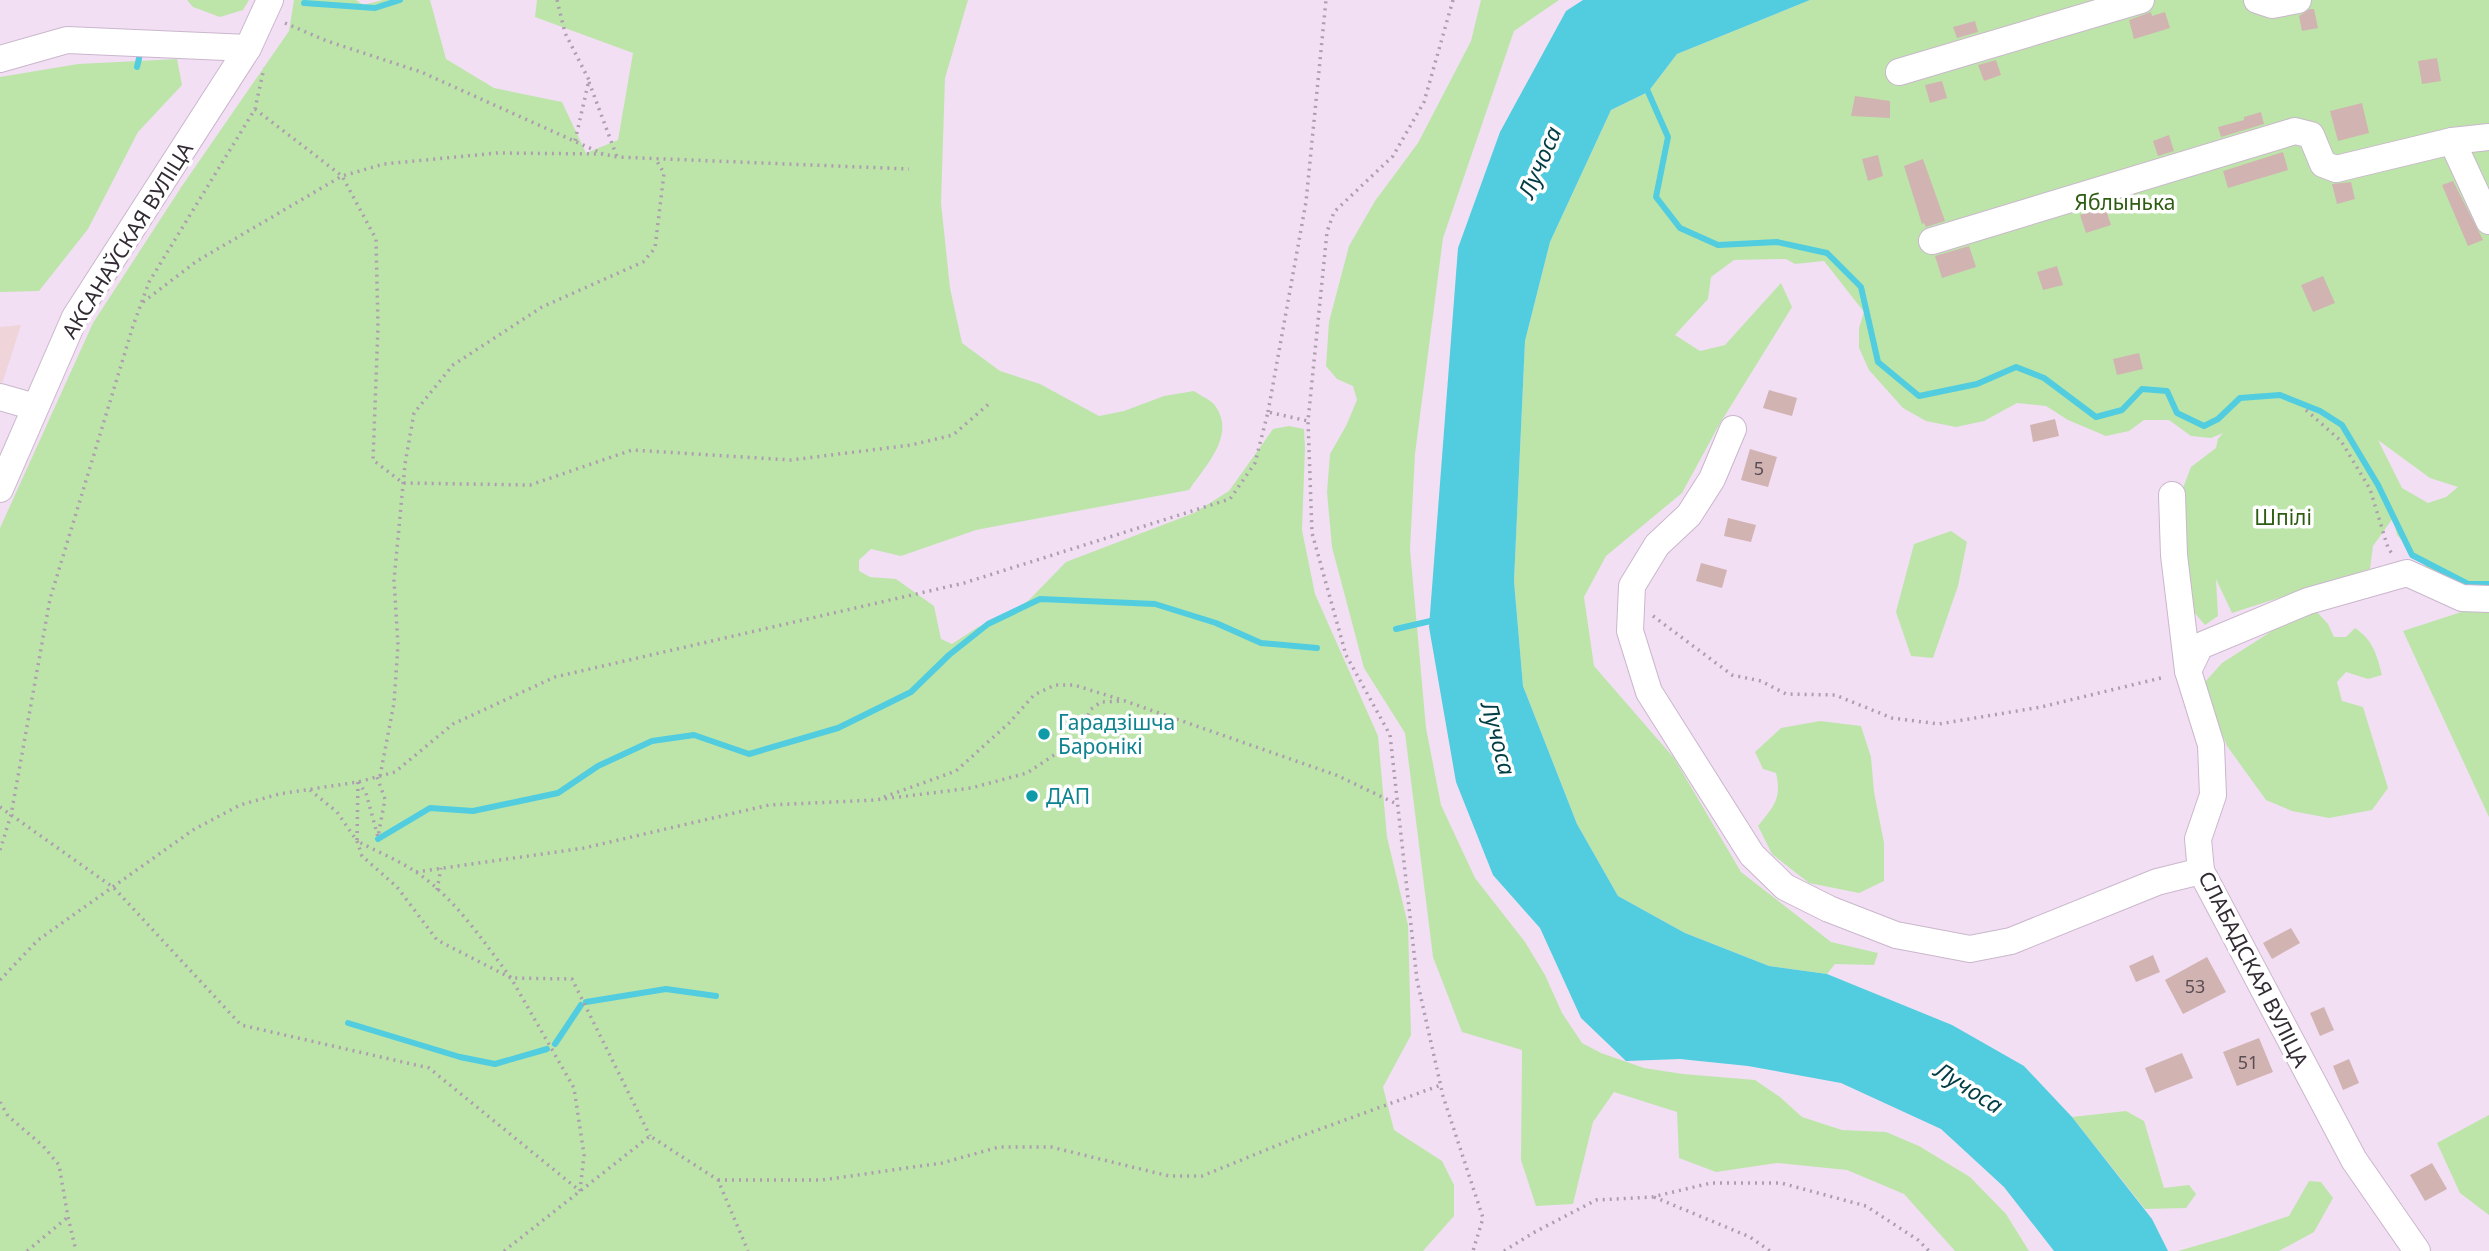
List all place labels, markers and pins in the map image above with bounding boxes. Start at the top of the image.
place label: Гарадзішча Баронікі [1058,708,1175,760]
marker: Гарадзішча Баронікі [1036,726,1052,742]
place label: ДАП [1046,782,1090,810]
marker: ДАП [1024,788,1040,804]

